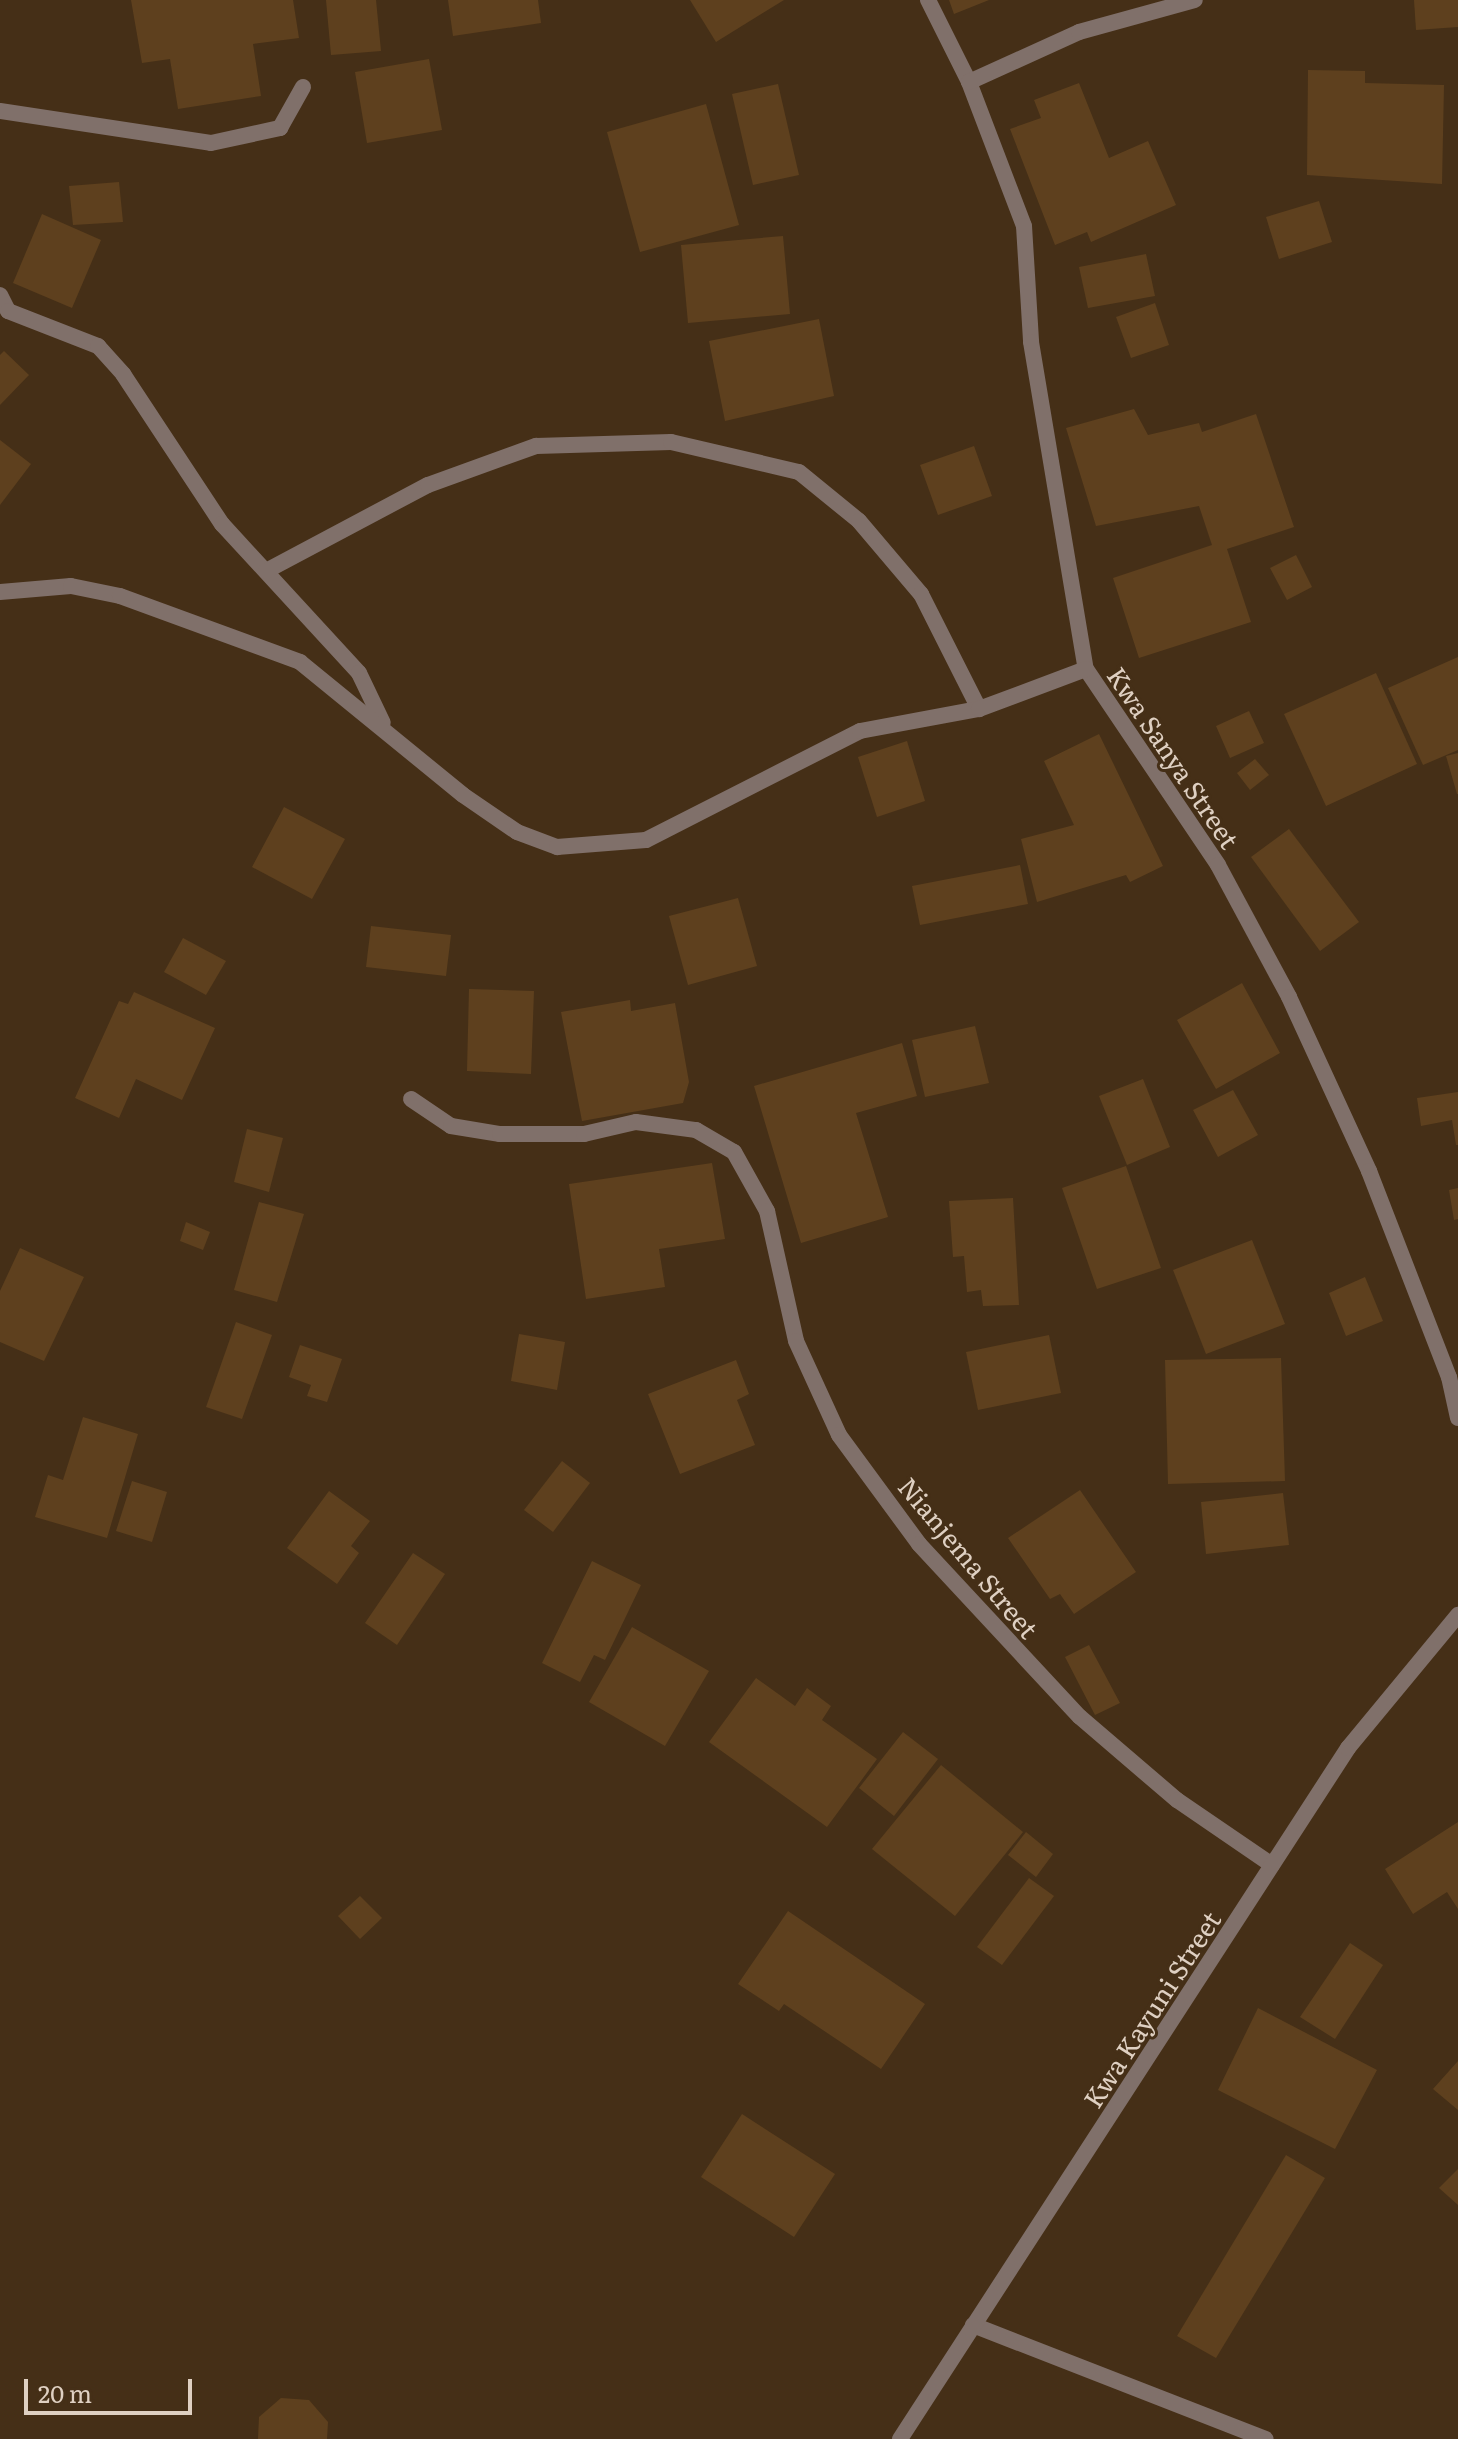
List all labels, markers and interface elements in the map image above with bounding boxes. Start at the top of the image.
street label: Kwa Sanya Street [1102,660,1246,854]
street label: Nianjema Street [893,1470,1045,1644]
street label: Kwa Kayuni Street [1076,1905,1226,2113]
scale bar [28,2363,196,2413]
text: 20 m [38,2375,92,2410]

